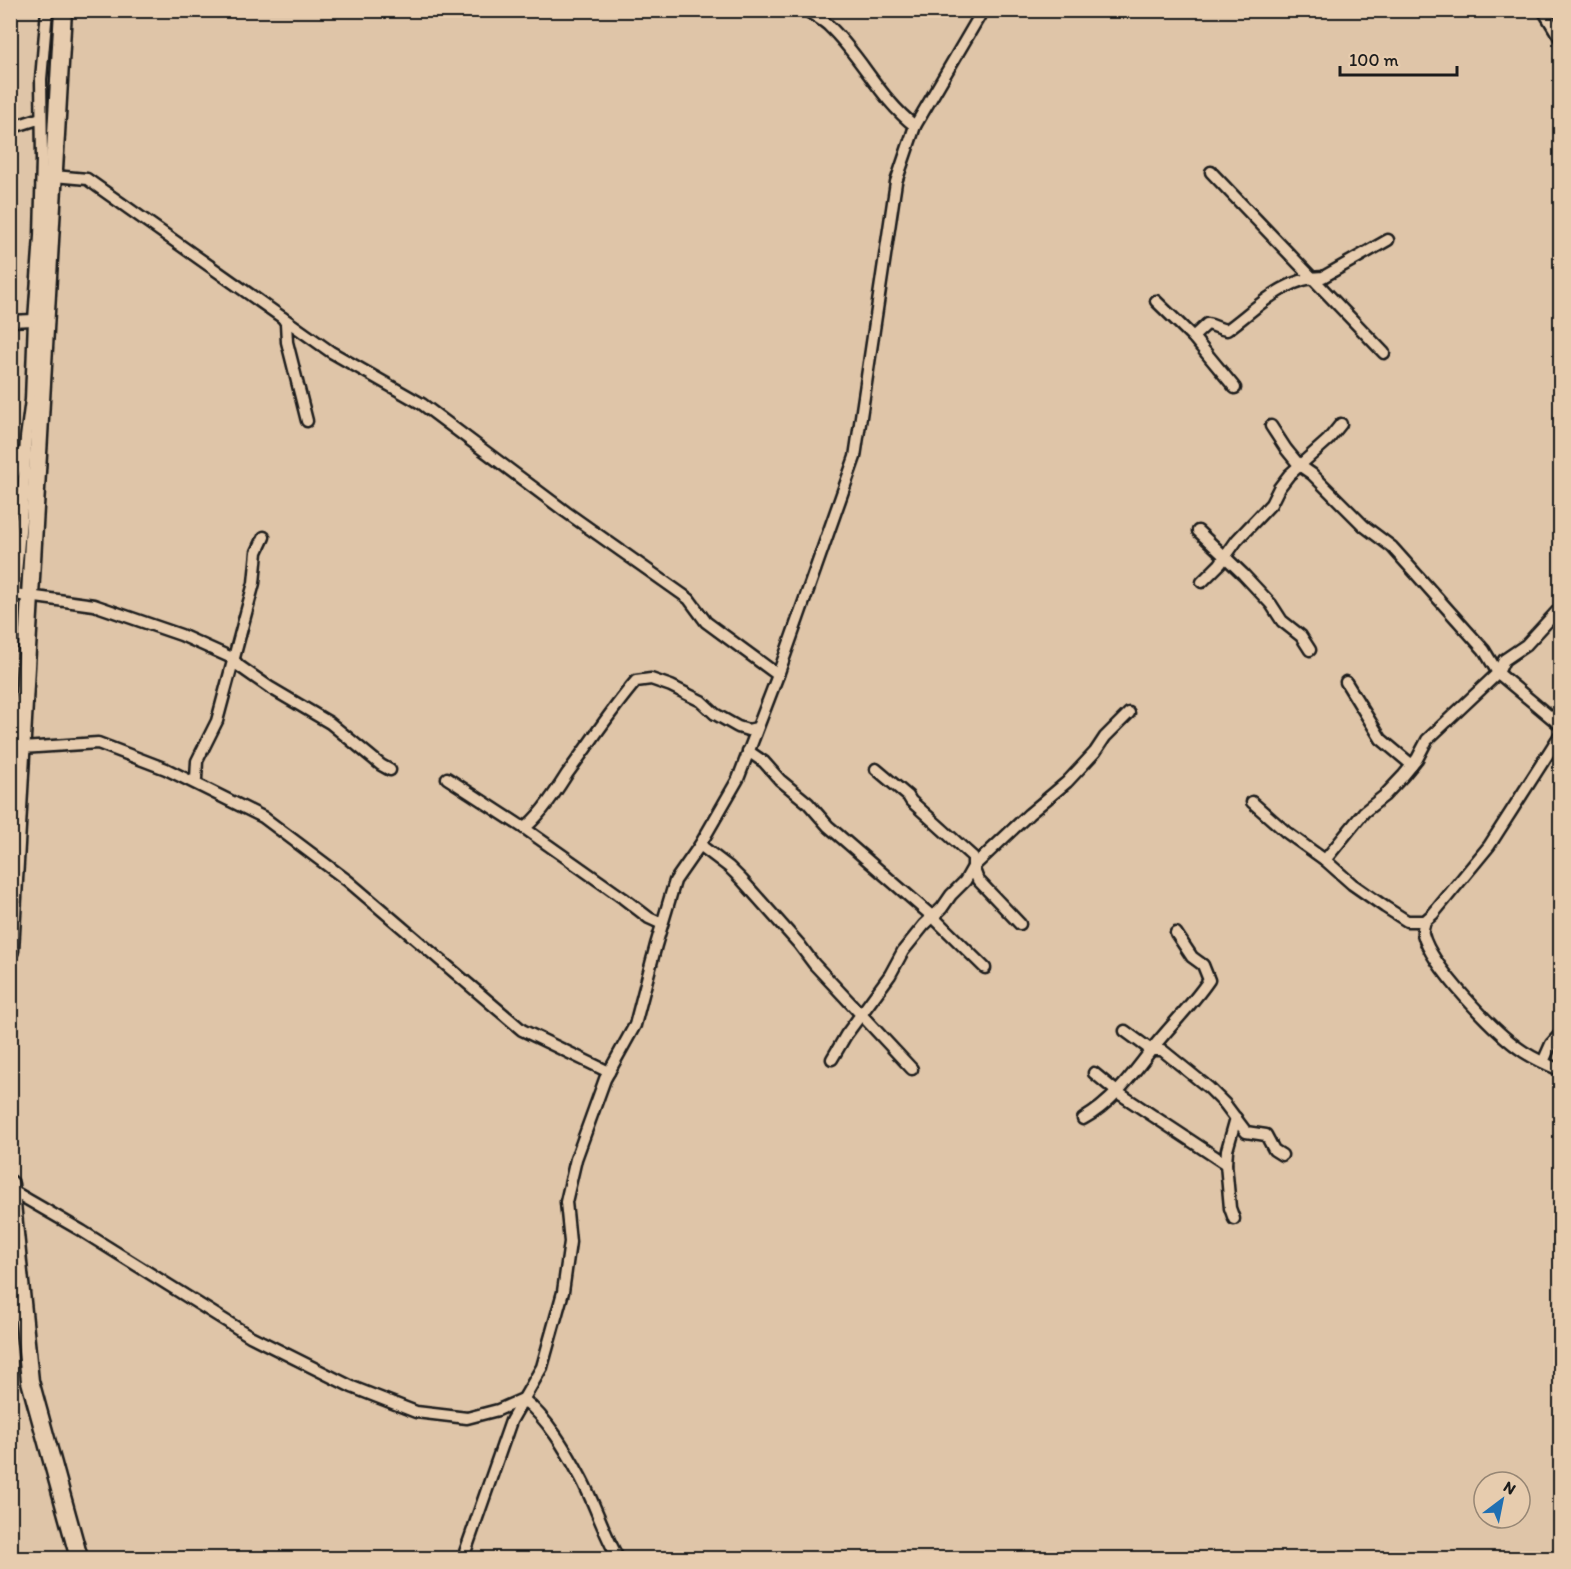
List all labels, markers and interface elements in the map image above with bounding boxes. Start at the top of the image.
scale bar [1340,39,1457,77]
text: 100 m [1349,49,1399,71]
north arrow [1472,1470,1532,1530]
text: N [1500,1477,1519,1499]

